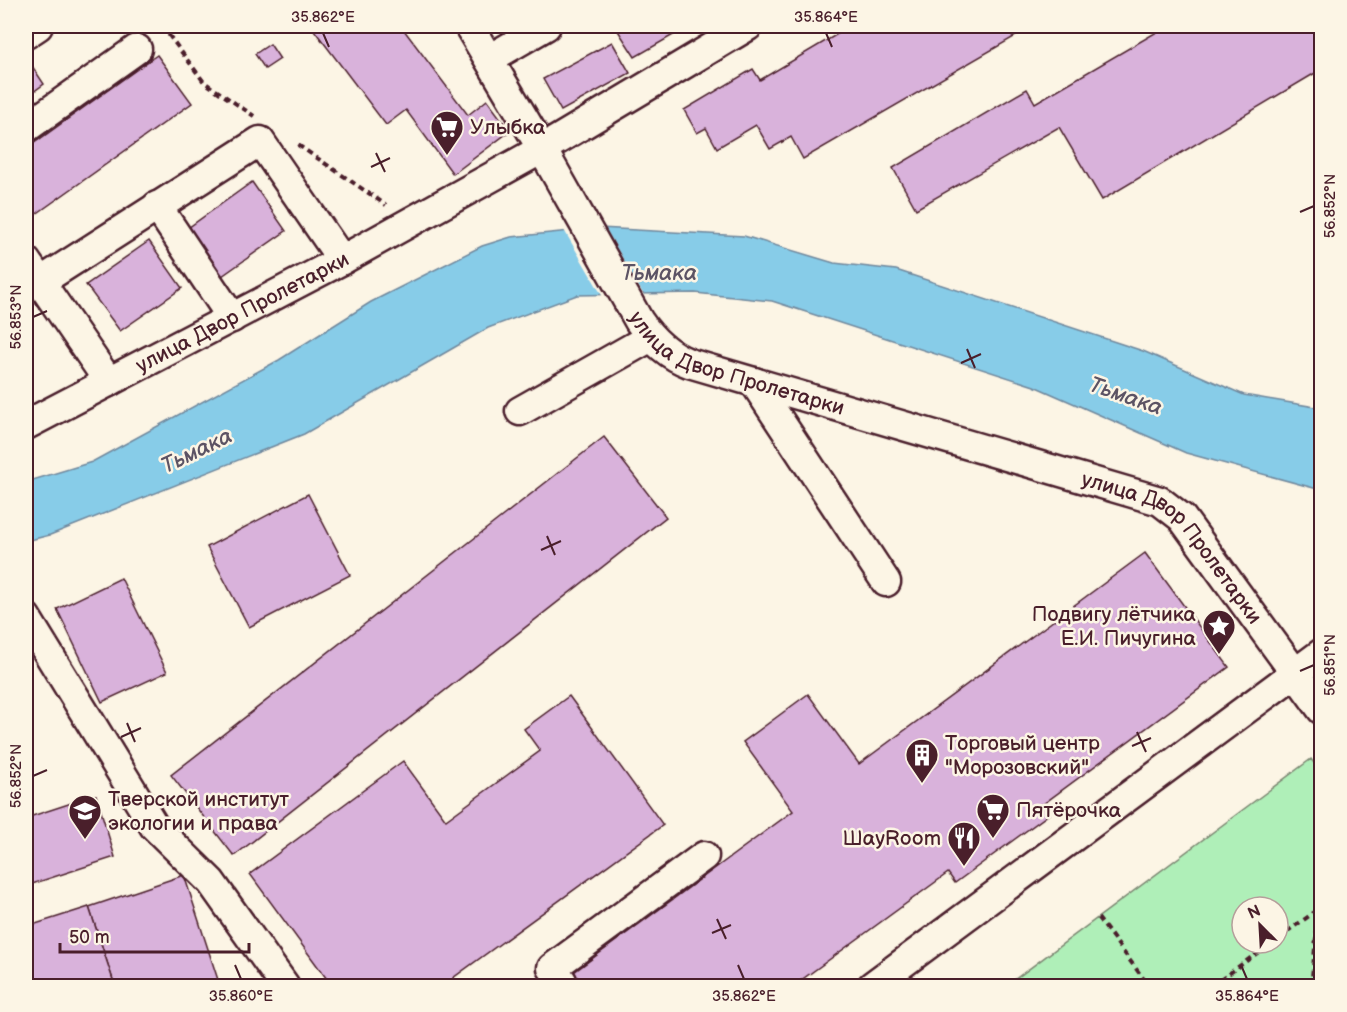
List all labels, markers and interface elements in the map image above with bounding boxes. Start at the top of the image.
text: 35.862°E [291,8,355,27]
text: 35.864°E [794,8,858,27]
supermarket icon: Улыбка [429,109,465,156]
place label: Улыбка [470,115,546,140]
text: 56.852°N [1321,174,1340,238]
street label: улица Двор Пролетарки [132,247,353,378]
water label: Тьмака [621,260,697,287]
text: 56.853°N [7,284,26,350]
street label: улица Двор Пролетарки [623,307,847,421]
water label: Тьмака [1085,371,1166,422]
water label: Тьмака [157,423,237,480]
street label: улица Двор Пролетарки [1078,467,1267,629]
place label: Подвигу лётчика Е.И. Пичугина [1032,602,1197,651]
place icon: Подвигу лётчика Е.И. Пичугина [1201,608,1237,655]
text: 56.851°N [1321,634,1340,696]
place label: Торговый центр "Морозовский" [945,731,1100,780]
building icon: Торговый центр "Морозовский" [904,737,940,784]
text: 56.852°N [7,744,26,808]
place label: Тверской институт экологии и права [108,787,289,836]
supermarket icon: Пятёрочка [975,792,1011,839]
school or university icon: Тверской институт экологии и права [67,793,103,840]
place label: Пятёрочка [1016,798,1122,823]
restaurant icon: ШауRoom [946,820,982,867]
place label: ШауRoom [842,826,941,851]
north arrow [1230,895,1290,955]
text: N [1245,902,1264,924]
scale bar [60,916,249,954]
text: 50 m [69,927,110,948]
text: 35.860°E [209,987,273,1006]
text: 35.862°E [712,987,776,1006]
text: 35.864°E [1215,987,1279,1006]

